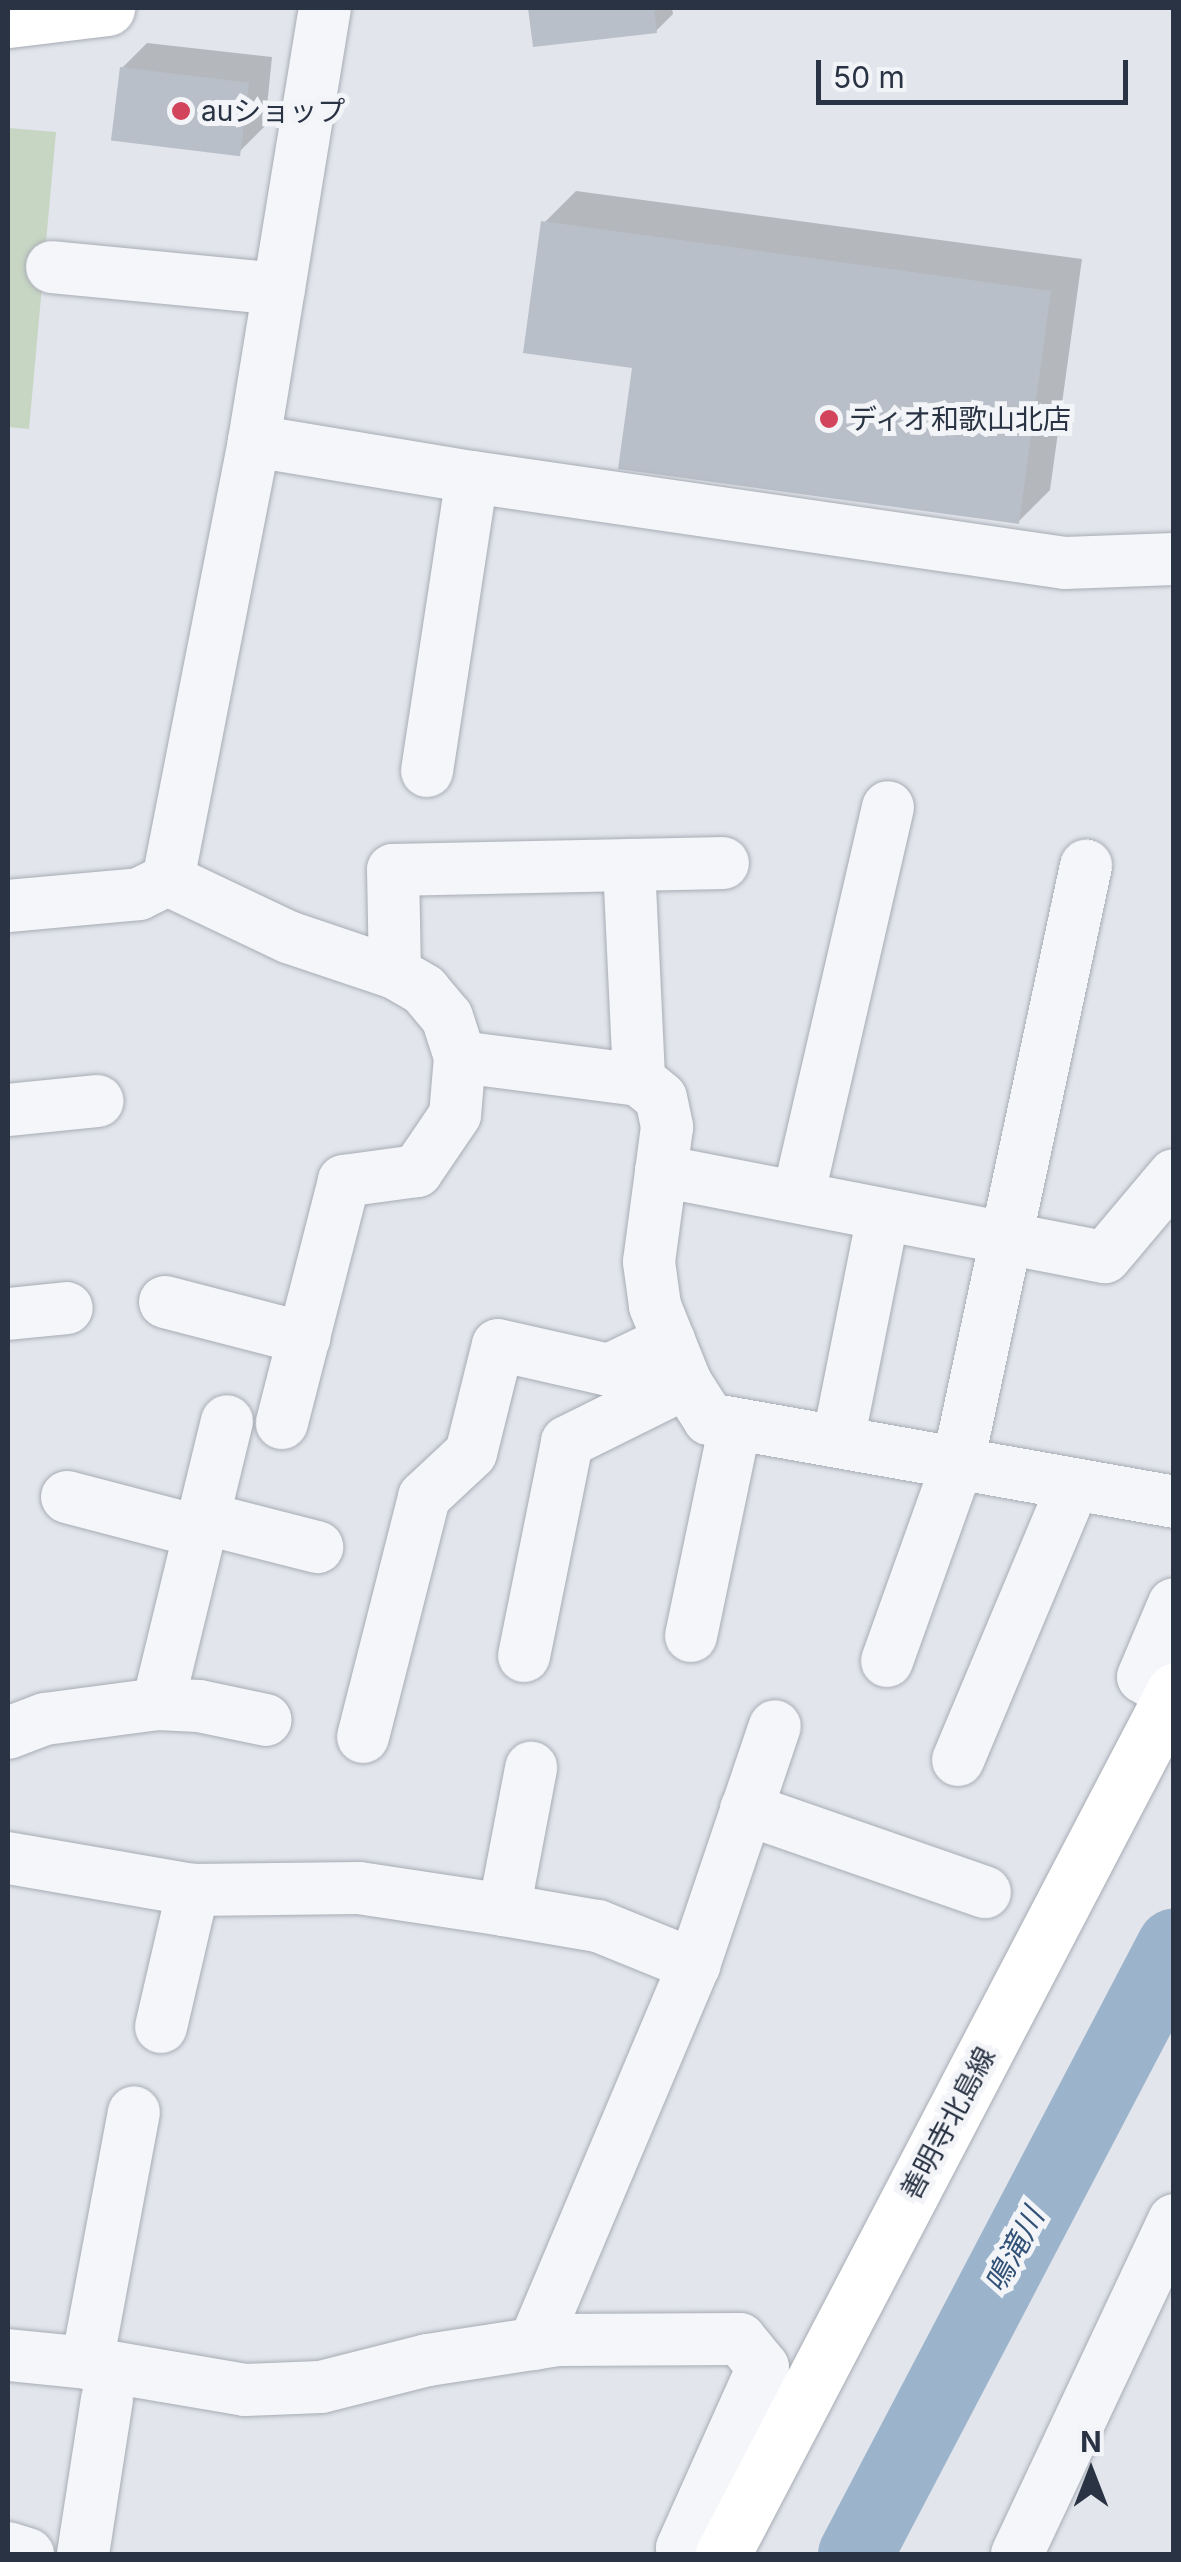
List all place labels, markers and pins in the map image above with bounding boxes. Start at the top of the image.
place label: auショップ [201,94,345,128]
marker: auショップ [170,100,192,122]
place label: ディオ和歌山北店 [849,402,1073,436]
marker: ディオ和歌山北店 [818,408,840,430]

